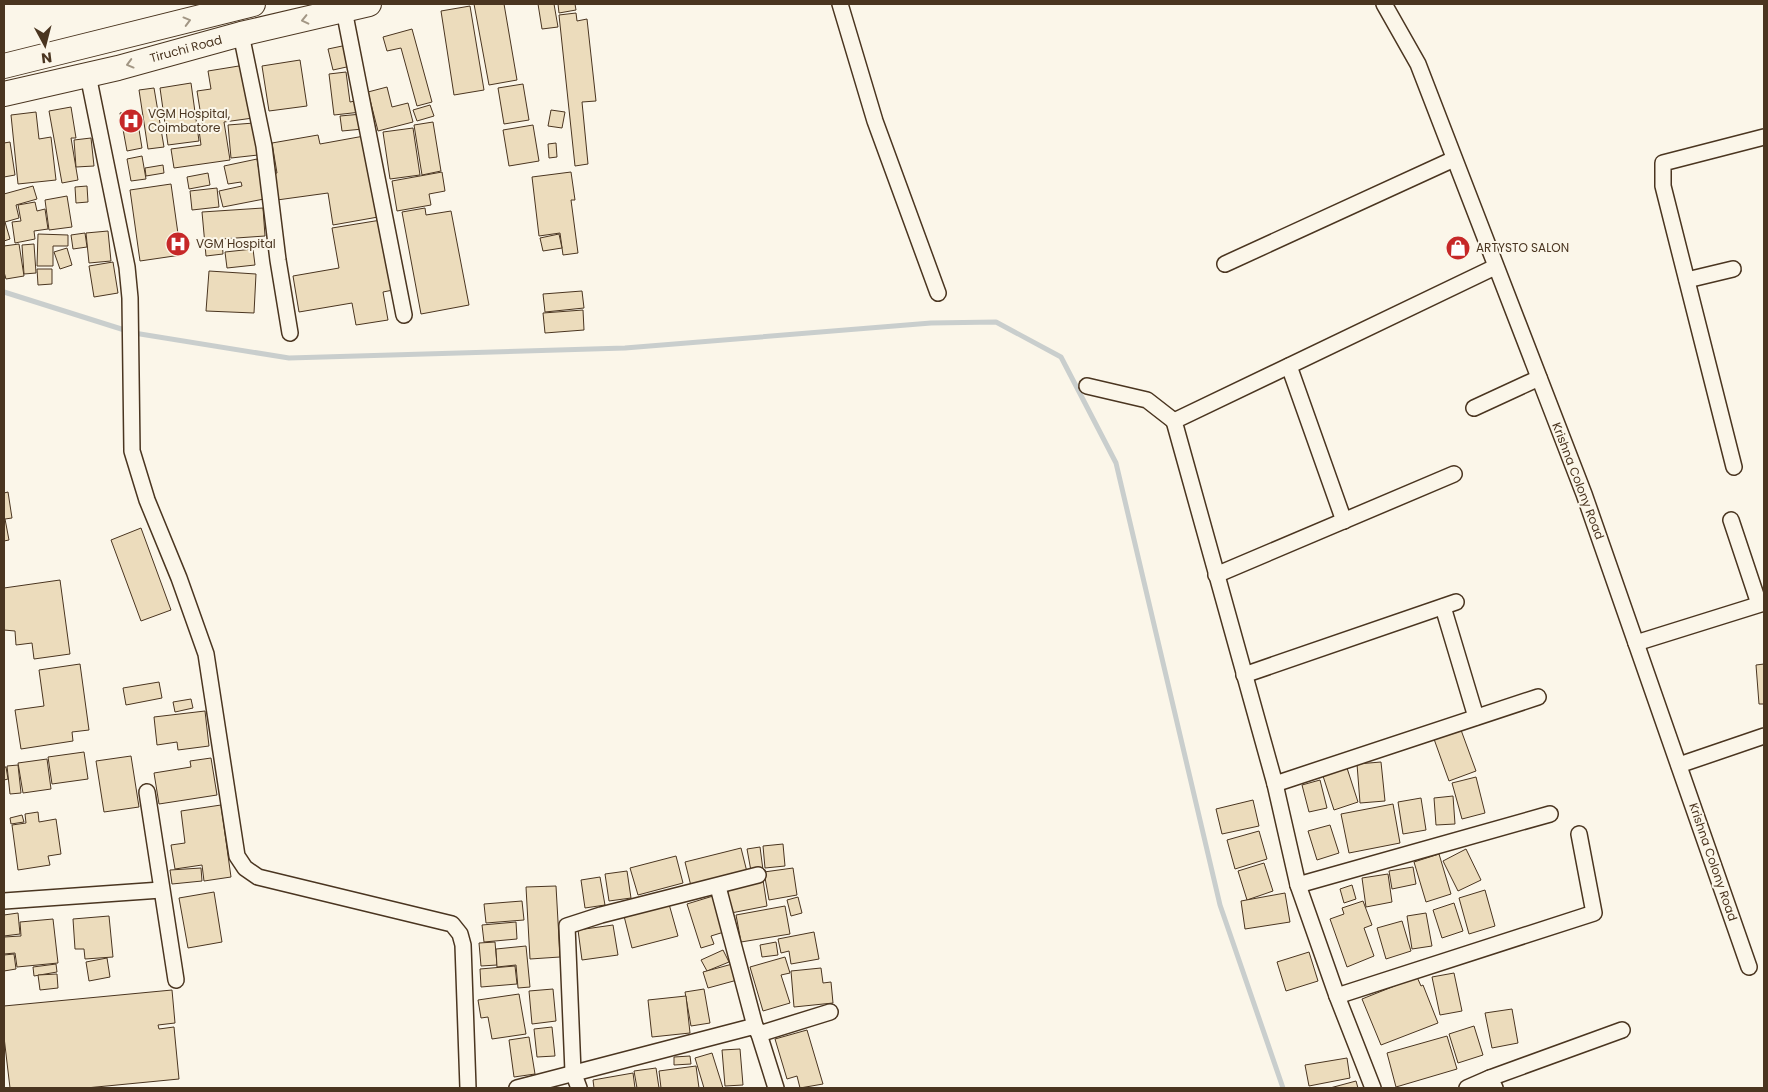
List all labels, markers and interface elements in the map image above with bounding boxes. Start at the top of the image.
one-way arrow [300,14,309,25]
one-way arrow [183,16,192,27]
north arrow [20,20,70,70]
street label: Tiruchi Road [148,31,224,66]
text: N [40,47,53,68]
one-way arrow [127,59,135,69]
place label: VGM Hospital, Coimbatore [148,105,231,136]
hospital icon: VGM Hospital, Coimbatore [118,108,144,134]
hospital icon: VGM Hospital [165,231,191,257]
place label: VGM Hospital [196,235,276,252]
shop icon: ARTYSTO SALON [1445,235,1471,261]
place label: ARTYSTO SALON [1476,239,1569,256]
street label: Krishna Colony Road [1548,420,1609,542]
street label: Krishna Colony Road [1685,800,1742,923]

